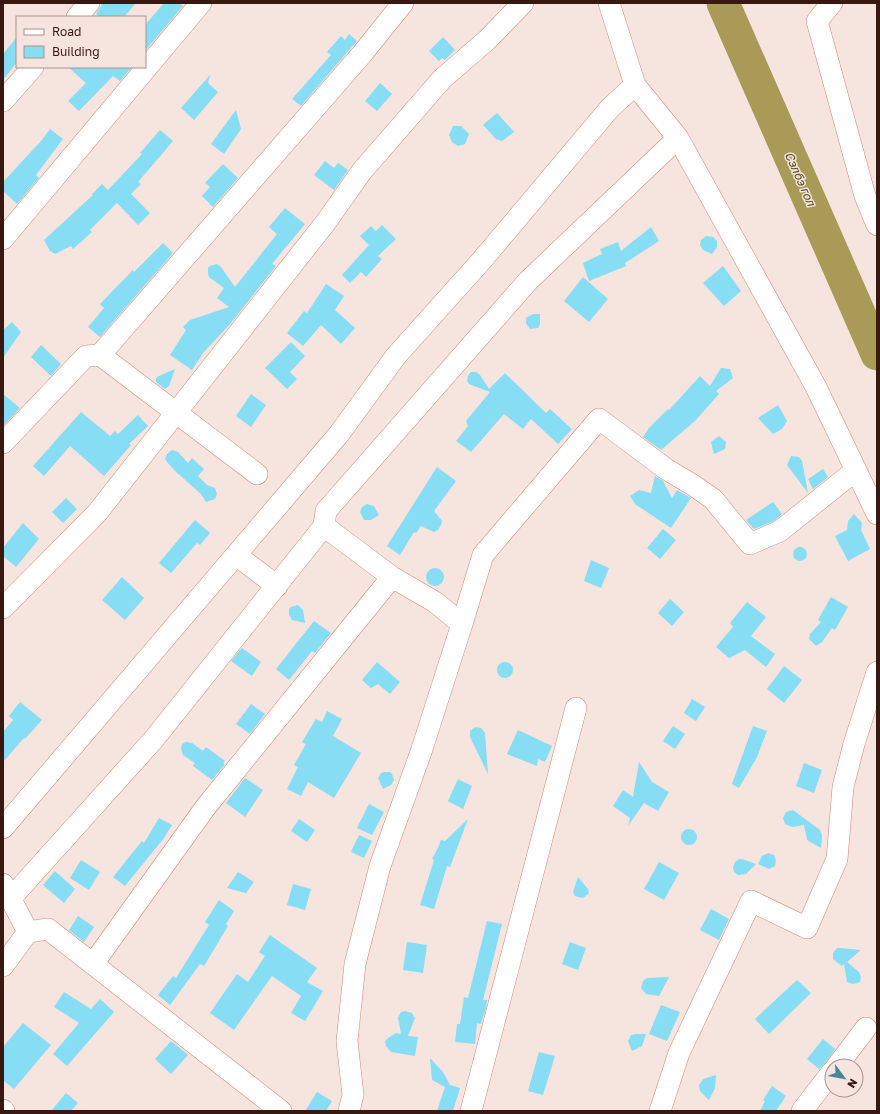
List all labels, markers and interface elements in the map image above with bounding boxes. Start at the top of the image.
legend [16,16,146,68]
text: Road [52,24,81,39]
text: Building [52,44,100,59]
water label: Сэлбэ гол [782,149,819,209]
north arrow [824,1058,864,1098]
text: N [845,1077,861,1091]

